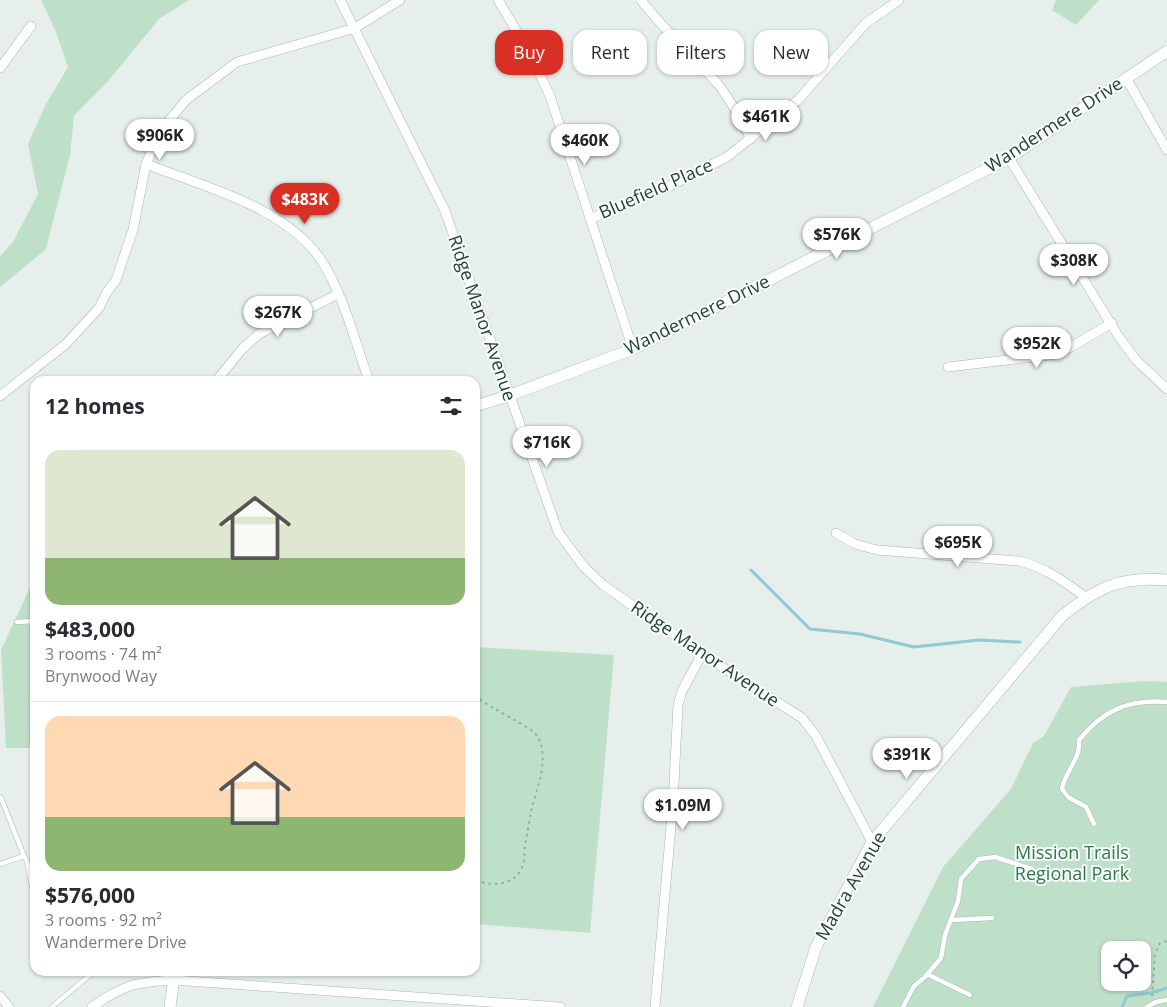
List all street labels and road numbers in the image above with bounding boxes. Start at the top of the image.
street label: Wandermere Drive [980,71,1127,178]
street label: Bluefield Place [595,152,716,224]
street label: Ridge Manor Avenue [443,232,523,404]
street label: Wandermere Drive [620,268,773,360]
street label: Ridge Manor Avenue [627,595,784,712]
street label: Madra Avenue [809,827,891,944]

